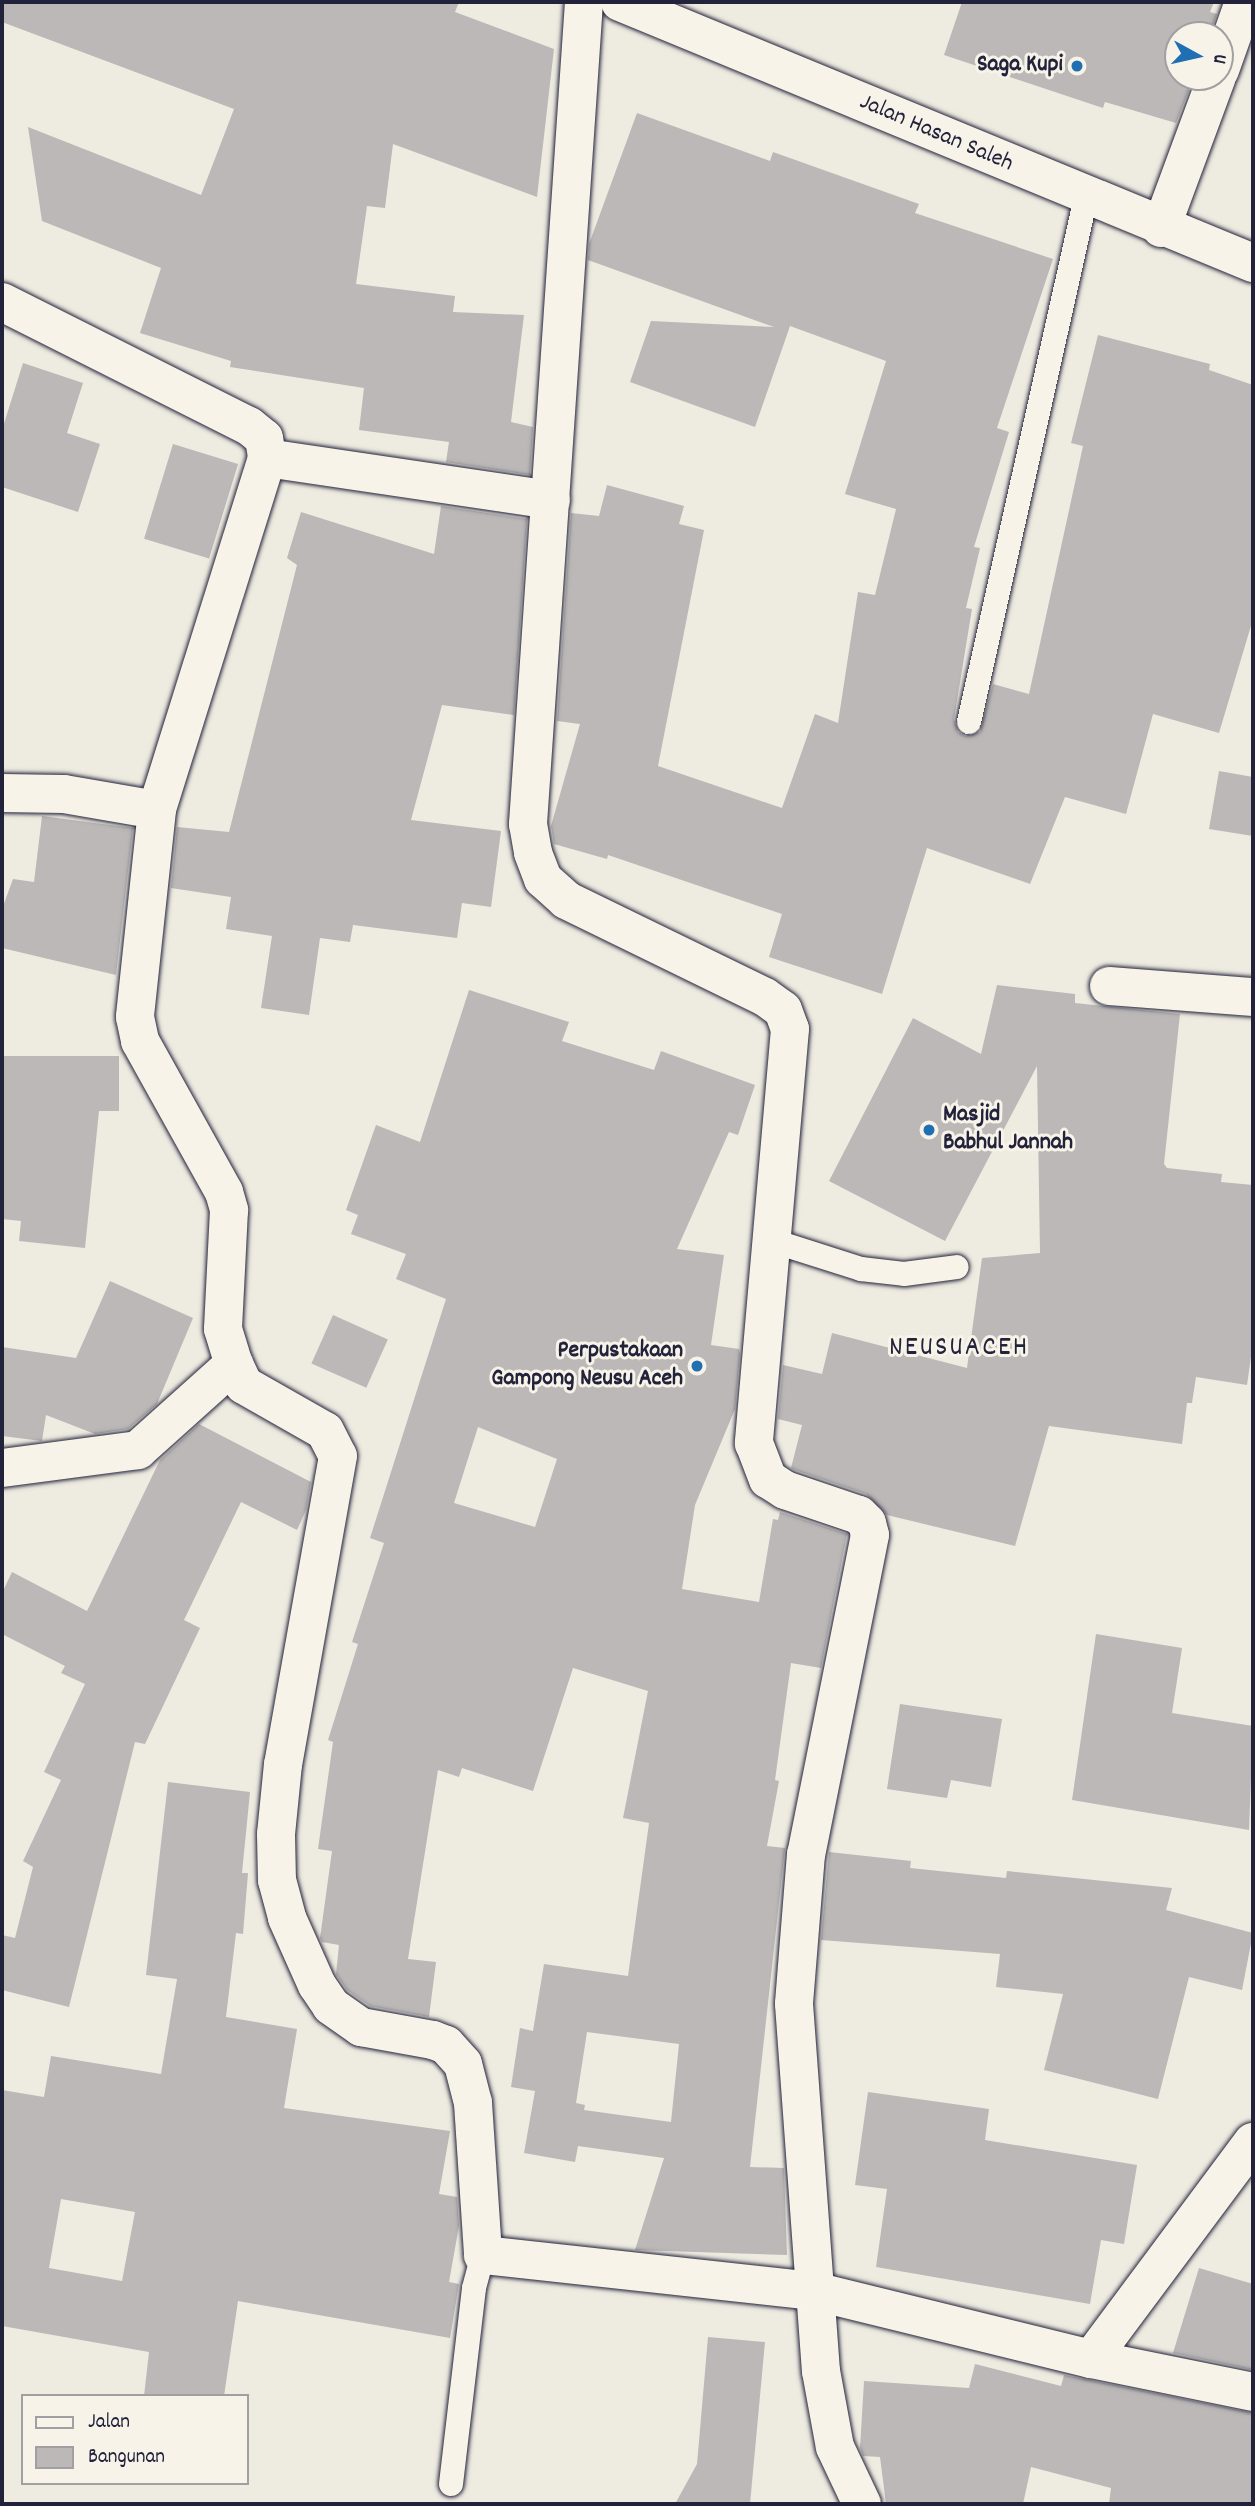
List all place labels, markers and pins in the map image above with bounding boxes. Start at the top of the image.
place label: Saga Kupi [977,52,1063,80]
marker: Saga Kupi [1069,58,1085,74]
place label: Masjid Babhul Jannah [943,1102,1073,1158]
marker: Masjid Babhul Jannah [921,1122,937,1138]
place label: Perpustakaan Gampong Neusu Aceh [491,1338,683,1394]
marker: Perpustakaan Gampong Neusu Aceh [689,1358,705,1374]

